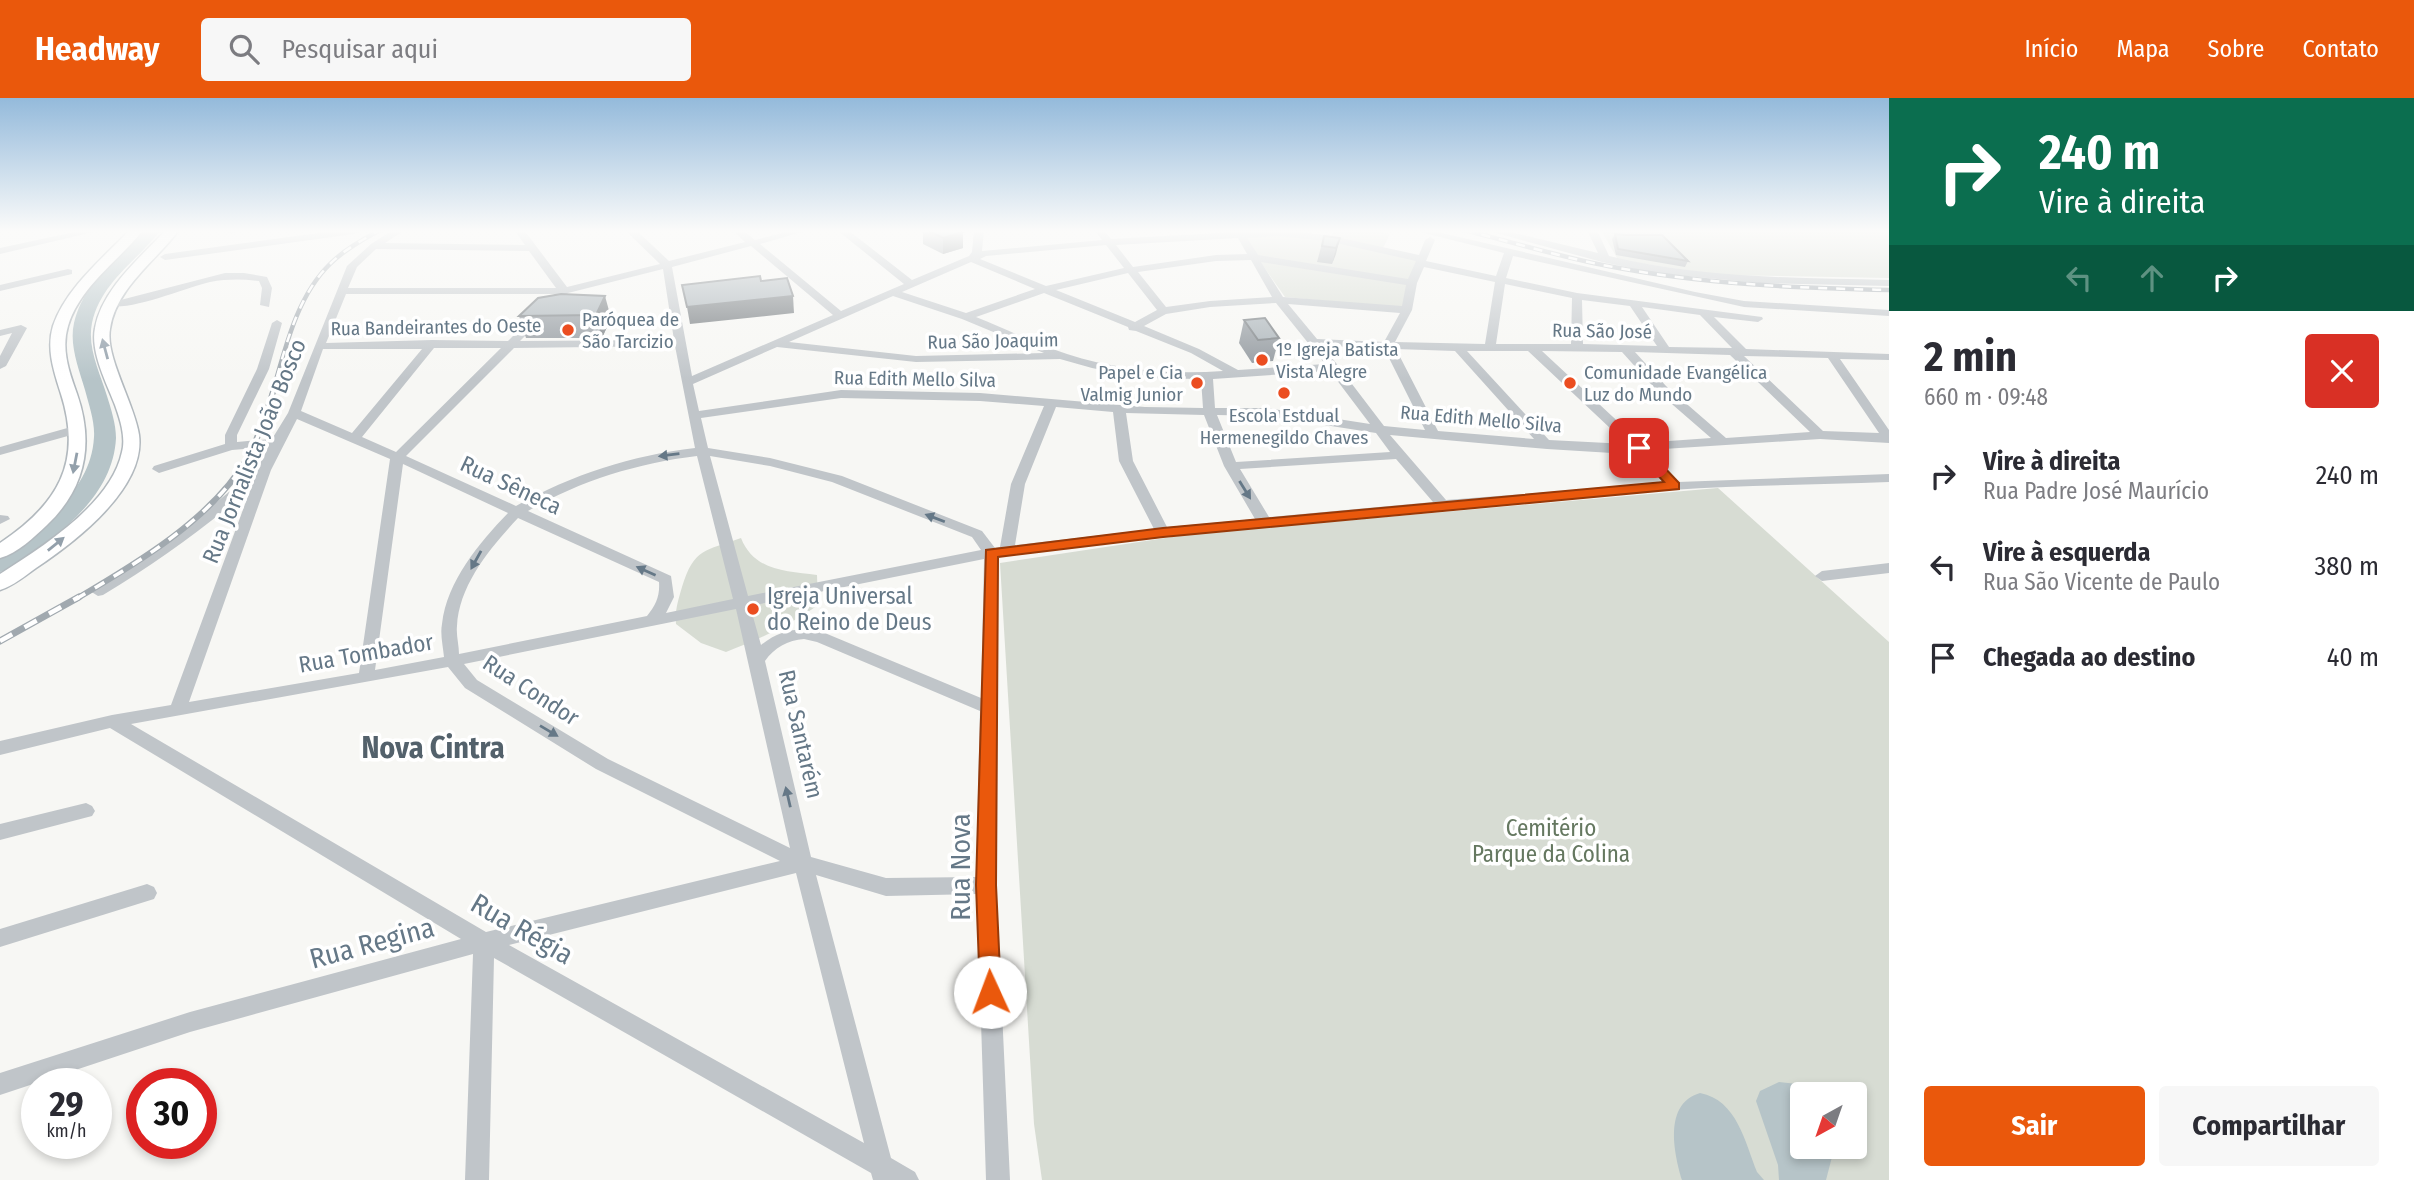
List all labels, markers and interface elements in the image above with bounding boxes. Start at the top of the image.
search box [201,18,691,81]
text: Headway [35,29,159,69]
icon: search [225,30,263,68]
text: Pesquisar aqui [281,34,438,65]
text: Início [2025,35,2078,63]
text: Mapa [2116,35,2170,63]
text: Sobre [2208,35,2264,63]
text: Contato [2302,35,2379,63]
text: 240 m [2039,123,2160,182]
icon: right [1924,126,2015,217]
text: Vire à direita [2039,183,2205,221]
icon: left [2060,259,2098,297]
icon: ahead [2133,259,2171,297]
icon: right [2206,259,2244,297]
place label: Paróquea de São Tarcizio [582,308,679,353]
street label: Rua Bandeirantes do Oeste [330,314,542,340]
street label: Rua São José [1552,319,1652,343]
marker: Paróquea de São Tarcizio [560,322,576,338]
street label: Rua São Joaquim [927,328,1059,354]
text: 2 min [1924,332,2017,382]
button: close [2305,334,2379,408]
street label: Rua Jornalista João Bosco [196,335,312,567]
one-way arrow [99,338,110,360]
place label: 1º Igreja Batista Vista Alegre [1276,338,1399,383]
marker: 1º Igreja Batista Vista Alegre [1254,352,1270,368]
place label: Papel e Cia Valmig Junior [1081,361,1183,406]
place label: Comunidade Evangélica Luz do Mundo [1584,361,1767,406]
street label: Rua Edith Mello Silva [834,366,996,392]
marker: Papel e Cia Valmig Junior [1189,375,1205,391]
marker: Comunidade Evangélica Luz do Mundo [1562,375,1578,391]
text: 660 m · 09:48 [1924,383,2048,411]
marker: Escola Estdual Hermenegildo Chaves [1276,385,1292,401]
street label: Rua Edith Mello Silva [1399,400,1563,438]
place label: Escola Estdual Hermenegildo Chaves [1200,404,1368,449]
pin [1609,418,1669,478]
icon: arrive [1620,429,1658,467]
text: Vire à direita [1983,446,2121,477]
street label: Rua Sêneca [456,449,566,521]
one-way arrow [658,450,680,461]
one-way arrow [69,452,80,474]
icon: right [1924,457,1962,495]
text: 240 m [2316,460,2379,491]
text: Rua Padre José Maurício [1983,477,2209,505]
one-way arrow [1239,481,1252,500]
one-way arrow [925,512,946,523]
one-way arrow [47,537,65,552]
text: Vire à esquerda [1983,537,2150,568]
icon: left [1924,548,1962,586]
one-way arrow [470,551,482,570]
text: 380 m [2315,551,2379,582]
one-way arrow [636,565,656,577]
text: Rua São Vicente de Paulo [1983,568,2220,596]
place label: Igreja Universal do Reino de Deus [767,582,932,636]
marker: Igreja Universal do Reino de Deus [745,601,761,617]
street label: Rua Tombador [297,627,435,679]
icon: arrive [1924,639,1962,677]
text: Chegada ao destino [1983,642,2195,673]
text: 40 m [2327,642,2379,673]
street label: Rua Condor [478,649,584,731]
street label: Rua Santarém [773,667,829,801]
one-way arrow [539,725,558,738]
district label: Nova Cintra [361,730,505,766]
one-way arrow [782,786,793,808]
street label: Rua Nova [944,813,977,921]
park label: Cemitério Parque da Colina [1472,814,1630,868]
street label: Rua Régia [465,887,579,971]
street label: Rua Regina [306,911,438,975]
position arrow [953,955,1027,1029]
speed limit sign: 30 [126,1068,217,1159]
north arrow [1790,1082,1867,1158]
map controls [1790,1082,1867,1159]
text: 29 [49,1083,84,1125]
button: Sair [1924,1086,2145,1166]
button: Compartilhar [2159,1086,2379,1166]
text: km/h [46,1120,87,1142]

